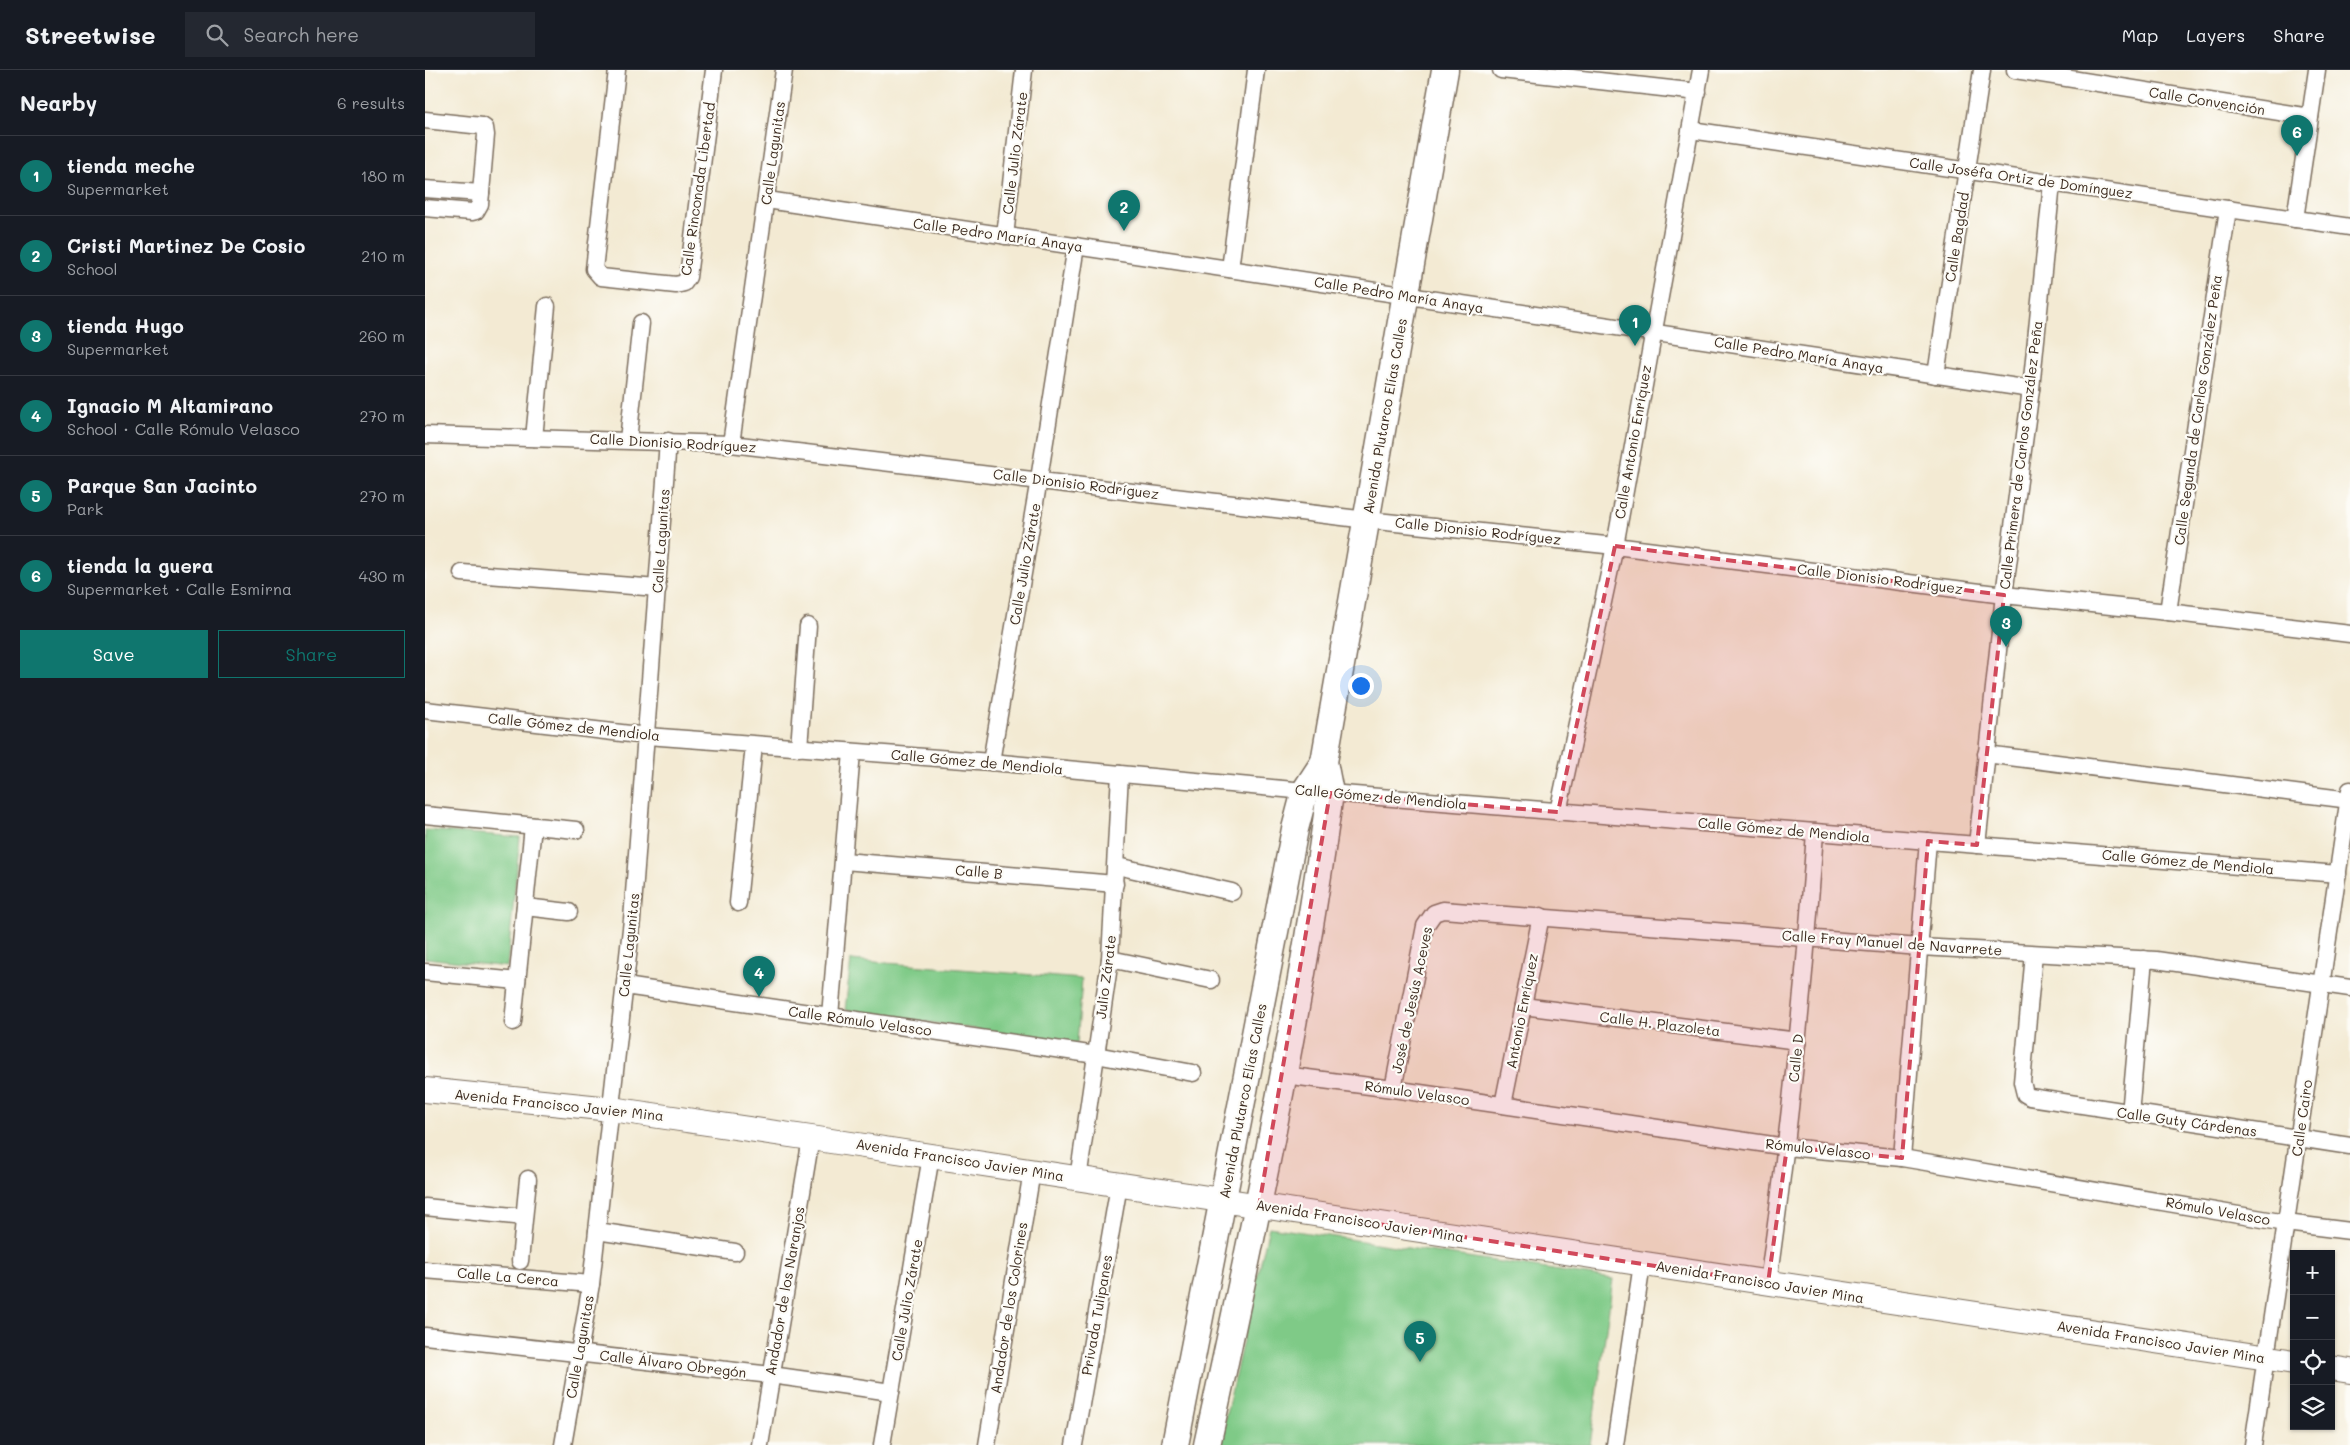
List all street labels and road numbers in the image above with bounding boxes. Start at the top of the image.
street label: Calle Convención [2148,82,2267,119]
street label: Calle Julio Zárate [998,90,1031,215]
street label: Calle Lagunitas [756,100,789,206]
street label: Calle Rinconada Libertad [676,101,719,277]
street label: Calle Joséfa Ortiz de Domínguez [1908,152,2134,203]
street label: Calle Bagdad [1940,190,1973,283]
street label: Calle Pedro María Anaya [912,213,1084,256]
street label: Calle Pedro María Anaya [1313,272,1485,317]
street label: Calle Segunda de Carlos González Peña [2169,273,2226,546]
street label: Avenida Plutarco Elías Calles [1358,317,1411,515]
street label: Calle Primera de Carlos González Peña [1995,319,2046,590]
street label: Calle Pedro María Anaya [1713,332,1885,377]
street label: Calle Antonio Enríquez [1610,363,1655,520]
street label: Calle Dionisio Rodríguez [589,429,757,456]
street label: Calle Dionisio Rodríguez [992,464,1160,503]
street label: Calle Lagunitas [647,488,674,594]
street label: Calle Julio Zárate [1004,501,1045,626]
street label: Calle Dionisio Rodríguez [1394,512,1562,549]
street label: Calle Dionisio Rodríguez [1796,559,1964,598]
street label: Calle Gómez de Mendiola [487,708,661,745]
street label: Calle Gómez de Mendiola [890,745,1064,779]
street label: Calle Gómez de Mendiola [1294,780,1468,814]
street label: Calle Gómez de Mendiola [1697,813,1871,847]
street label: Calle Gómez de Mendiola [2101,845,2275,879]
street label: Calle B [955,860,1004,883]
street label: Calle Lagunitas [614,892,643,998]
street label: José de Jesús Aceves [1387,925,1436,1075]
street label: Calle Fray Manuel de Navarrete [1781,925,2003,960]
street label: Julio Zárate [1091,934,1120,1020]
street label: Antonio Enríquez [1501,951,1542,1070]
street label: Calle Rómulo Velasco [787,1001,933,1040]
street label: Avenida Plutarco Elías Calles [1214,1002,1271,1200]
street label: Calle H. Plazoleta [1599,1007,1721,1040]
street label: Calle D [1784,1033,1807,1083]
street label: Rómulo Velasco [1363,1076,1471,1109]
street label: Calle Cairo [2287,1078,2316,1157]
street label: Avenida Francisco Javier Mina [453,1084,665,1125]
street label: Calle Guty Cárdenas [2116,1102,2258,1141]
street label: Avenida Francisco Javier Mina [855,1134,1065,1185]
street label: Rómulo Velasco [1765,1134,1872,1163]
street label: Rómulo Velasco [2164,1192,2272,1229]
street label: Avenida Francisco Javier Mina [1255,1195,1465,1246]
street label: Andador de los Naranjos [760,1205,809,1377]
street label: Andador de los Colorines [986,1221,1031,1395]
street label: Calle Julio Zárate [886,1237,927,1362]
street label: Privada Tulipanes [1077,1253,1116,1377]
street label: Avenida Francisco Javier Mina [1655,1256,1865,1307]
street label: Calle La Cerca [456,1263,560,1290]
street label: Calle Lagunitas [561,1294,598,1400]
street label: Avenida Francisco Javier Mina [2056,1316,2266,1367]
street label: Calle Álvaro Obregón [598,1345,748,1382]

